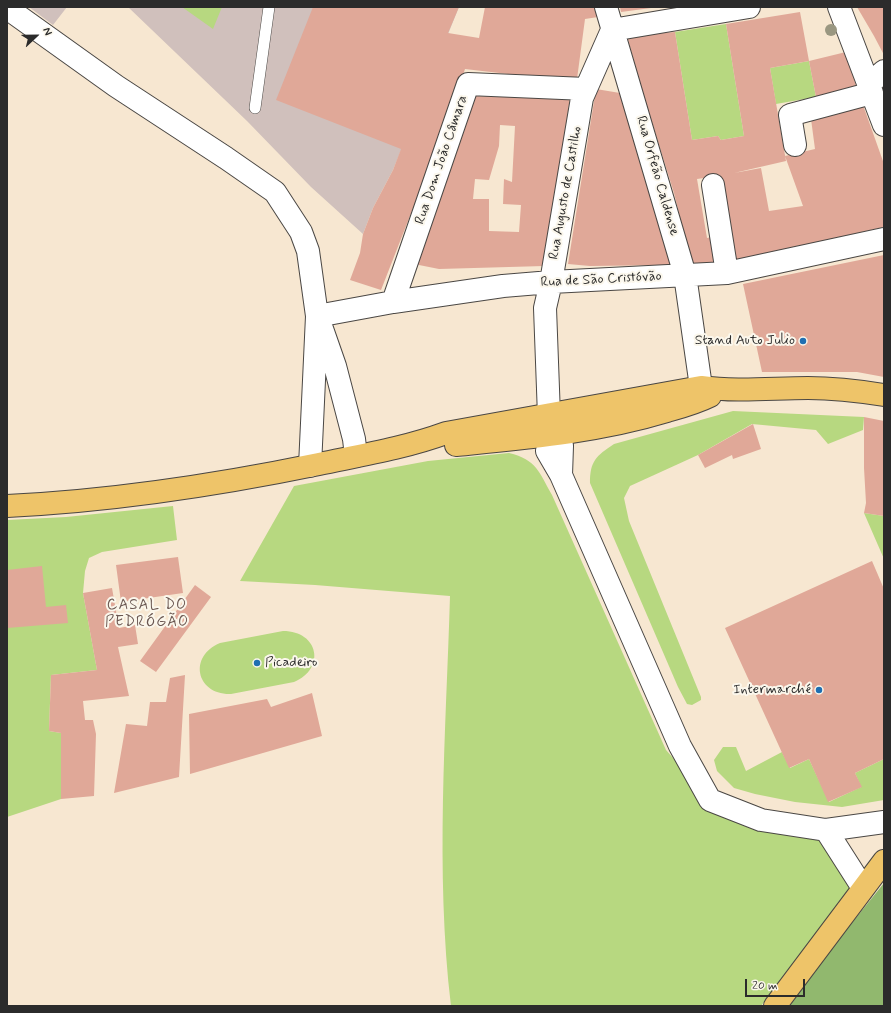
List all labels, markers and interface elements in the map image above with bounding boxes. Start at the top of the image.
north arrow [16,16,56,56]
text: N [39,25,55,38]
street label: Rua Dom João Câmara [412,93,472,227]
street label: Rua Orfeão Caldense [632,114,682,238]
street label: Rua Augusto de Castilho [546,125,586,261]
street label: Rua de São Cristóvão [540,268,662,292]
place label: Stand Auto Julio [695,333,795,349]
marker: Stand Auto Julio [798,336,808,346]
district label: CASAL DO PEDRÓGÃO [104,597,190,632]
place label: Picadeiro [265,655,317,671]
marker: Picadeiro [252,658,262,668]
place label: Intermarché [733,682,811,698]
marker: Intermarché [814,685,824,695]
scale bar [747,971,807,997]
text: 20 m [752,978,778,994]

